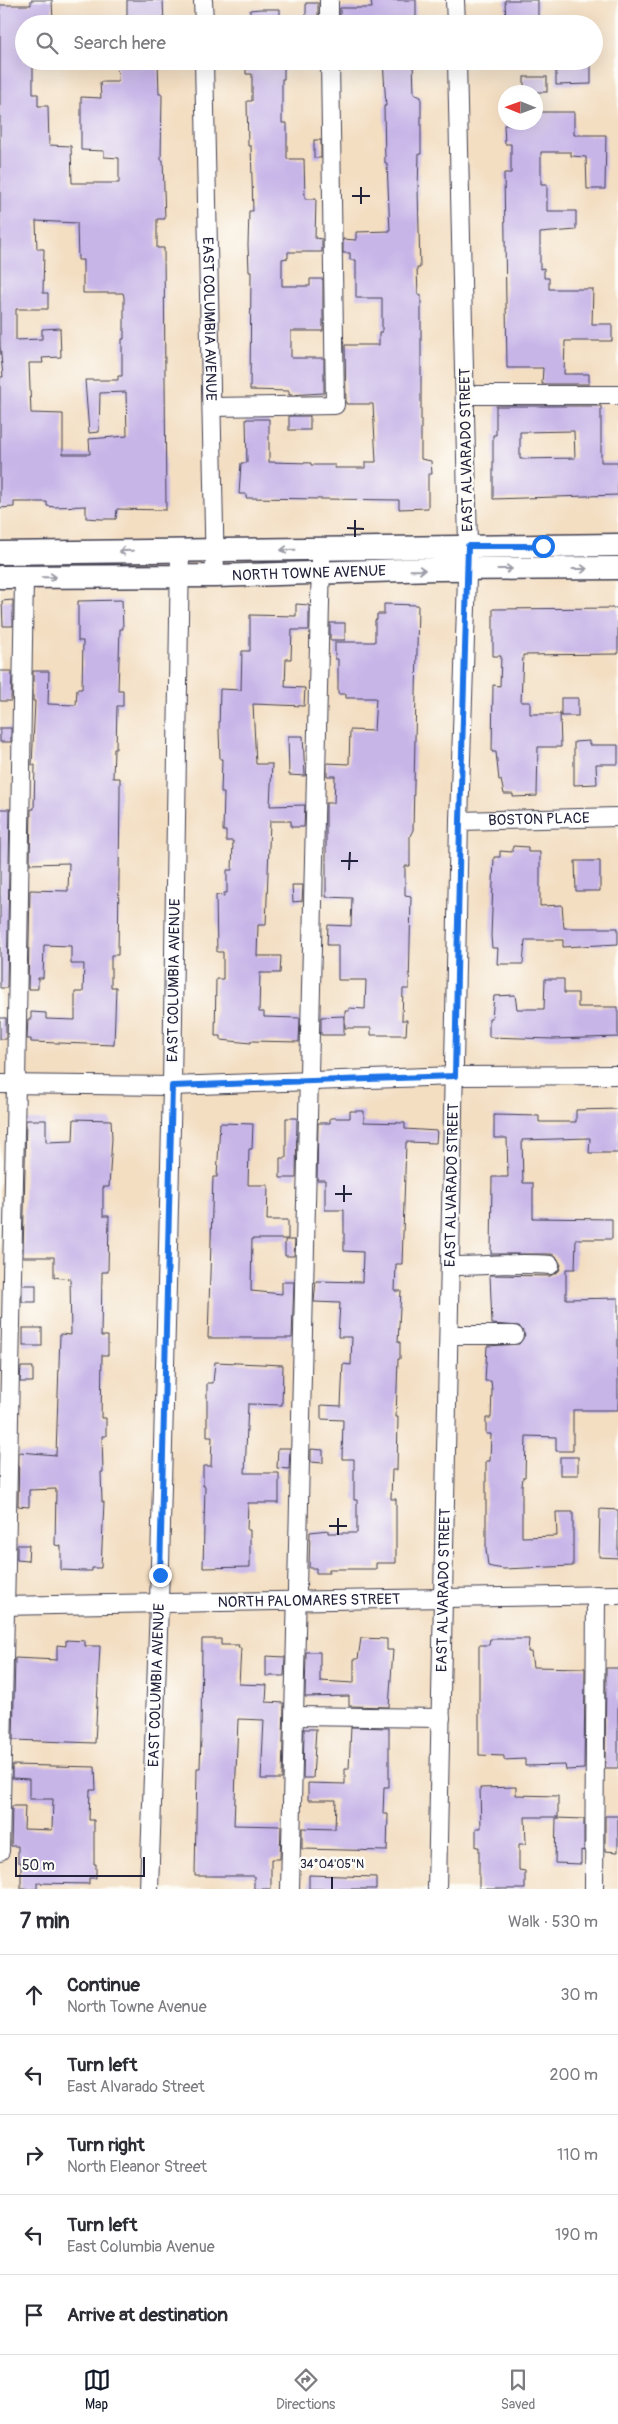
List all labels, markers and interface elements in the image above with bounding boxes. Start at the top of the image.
search box [15,15,603,70]
icon: search [33,29,61,57]
text: Search here [73,31,166,55]
north arrow [498,85,543,130]
street label: EAST COLUMBIA AVENUE [198,237,220,401]
street label: EAST ALVARADO STREET [456,368,477,532]
route start [532,535,555,558]
one-way arrow [280,545,296,555]
one-way arrow [118,547,134,556]
street label: NORTH TOWNE AVENUE [232,562,386,585]
one-way arrow [496,564,513,574]
one-way arrow [572,564,588,574]
one-way arrow [410,565,426,575]
one-way arrow [40,572,56,582]
street label: BOSTON PLACE [488,809,590,830]
street label: EAST COLUMBIA AVENUE [163,898,185,1062]
street label: EAST ALVARADO STREET [441,1103,463,1267]
street label: EAST ALVARADO STREET [432,1508,455,1672]
route end [149,1564,172,1587]
street label: NORTH PALOMARES STREET [217,1590,400,1612]
street label: EAST COLUMBIA AVENUE [144,1603,169,1767]
scale bar [15,1854,145,1877]
text: 50 m [22,1857,55,1874]
text: 34°04'05"N [300,1857,364,1872]
text: 7 min [20,1908,70,1935]
text: Walk · 530 m [508,1912,598,1932]
text: Continue [67,1973,140,1997]
icon: ahead [20,1981,48,2009]
text: 30 m [560,1985,598,2005]
text: North Towne Avenue [67,1997,207,2017]
text: Turn left [67,2053,137,2077]
icon: left [20,2061,48,2089]
text: 200 m [550,2065,598,2085]
text: East Alvarado Street [67,2077,205,2097]
text: Turn right [67,2133,145,2157]
icon: right [20,2141,48,2169]
text: 110 m [557,2145,598,2165]
text: North Eleanor Street [67,2157,207,2177]
text: Turn left [67,2213,137,2237]
icon: left [20,2221,48,2249]
text: 190 m [555,2225,598,2245]
text: East Columbia Avenue [67,2237,215,2257]
icon: arrive [20,2301,48,2329]
text: Arrive at destination [67,2303,228,2327]
tab: Map [83,2366,111,2413]
tab: Directions [276,2366,335,2413]
tab: Saved [501,2366,535,2413]

